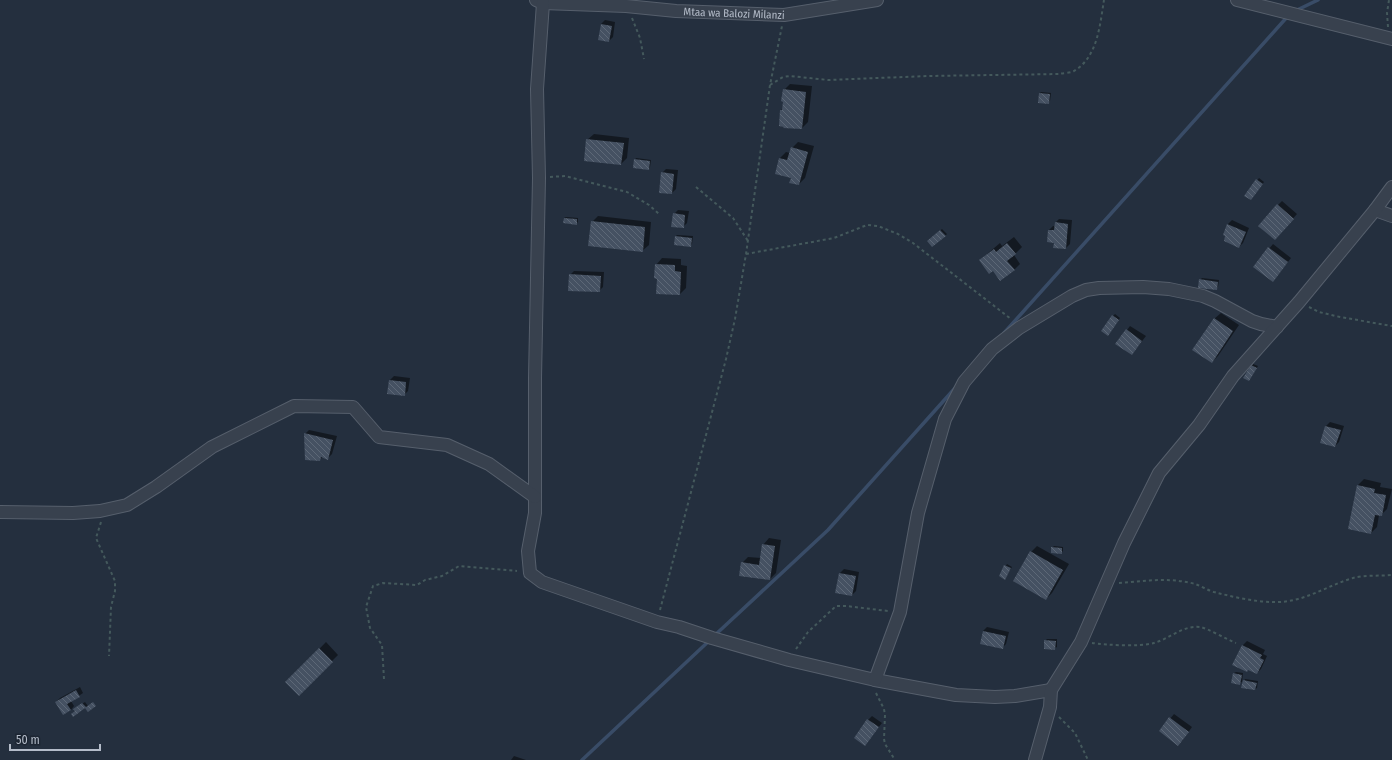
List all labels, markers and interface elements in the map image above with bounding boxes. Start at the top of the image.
street label: Mtaa wa Balozi Milanzi [683,5,785,22]
scale bar [10,726,100,752]
text: 50 m [16,733,40,747]

